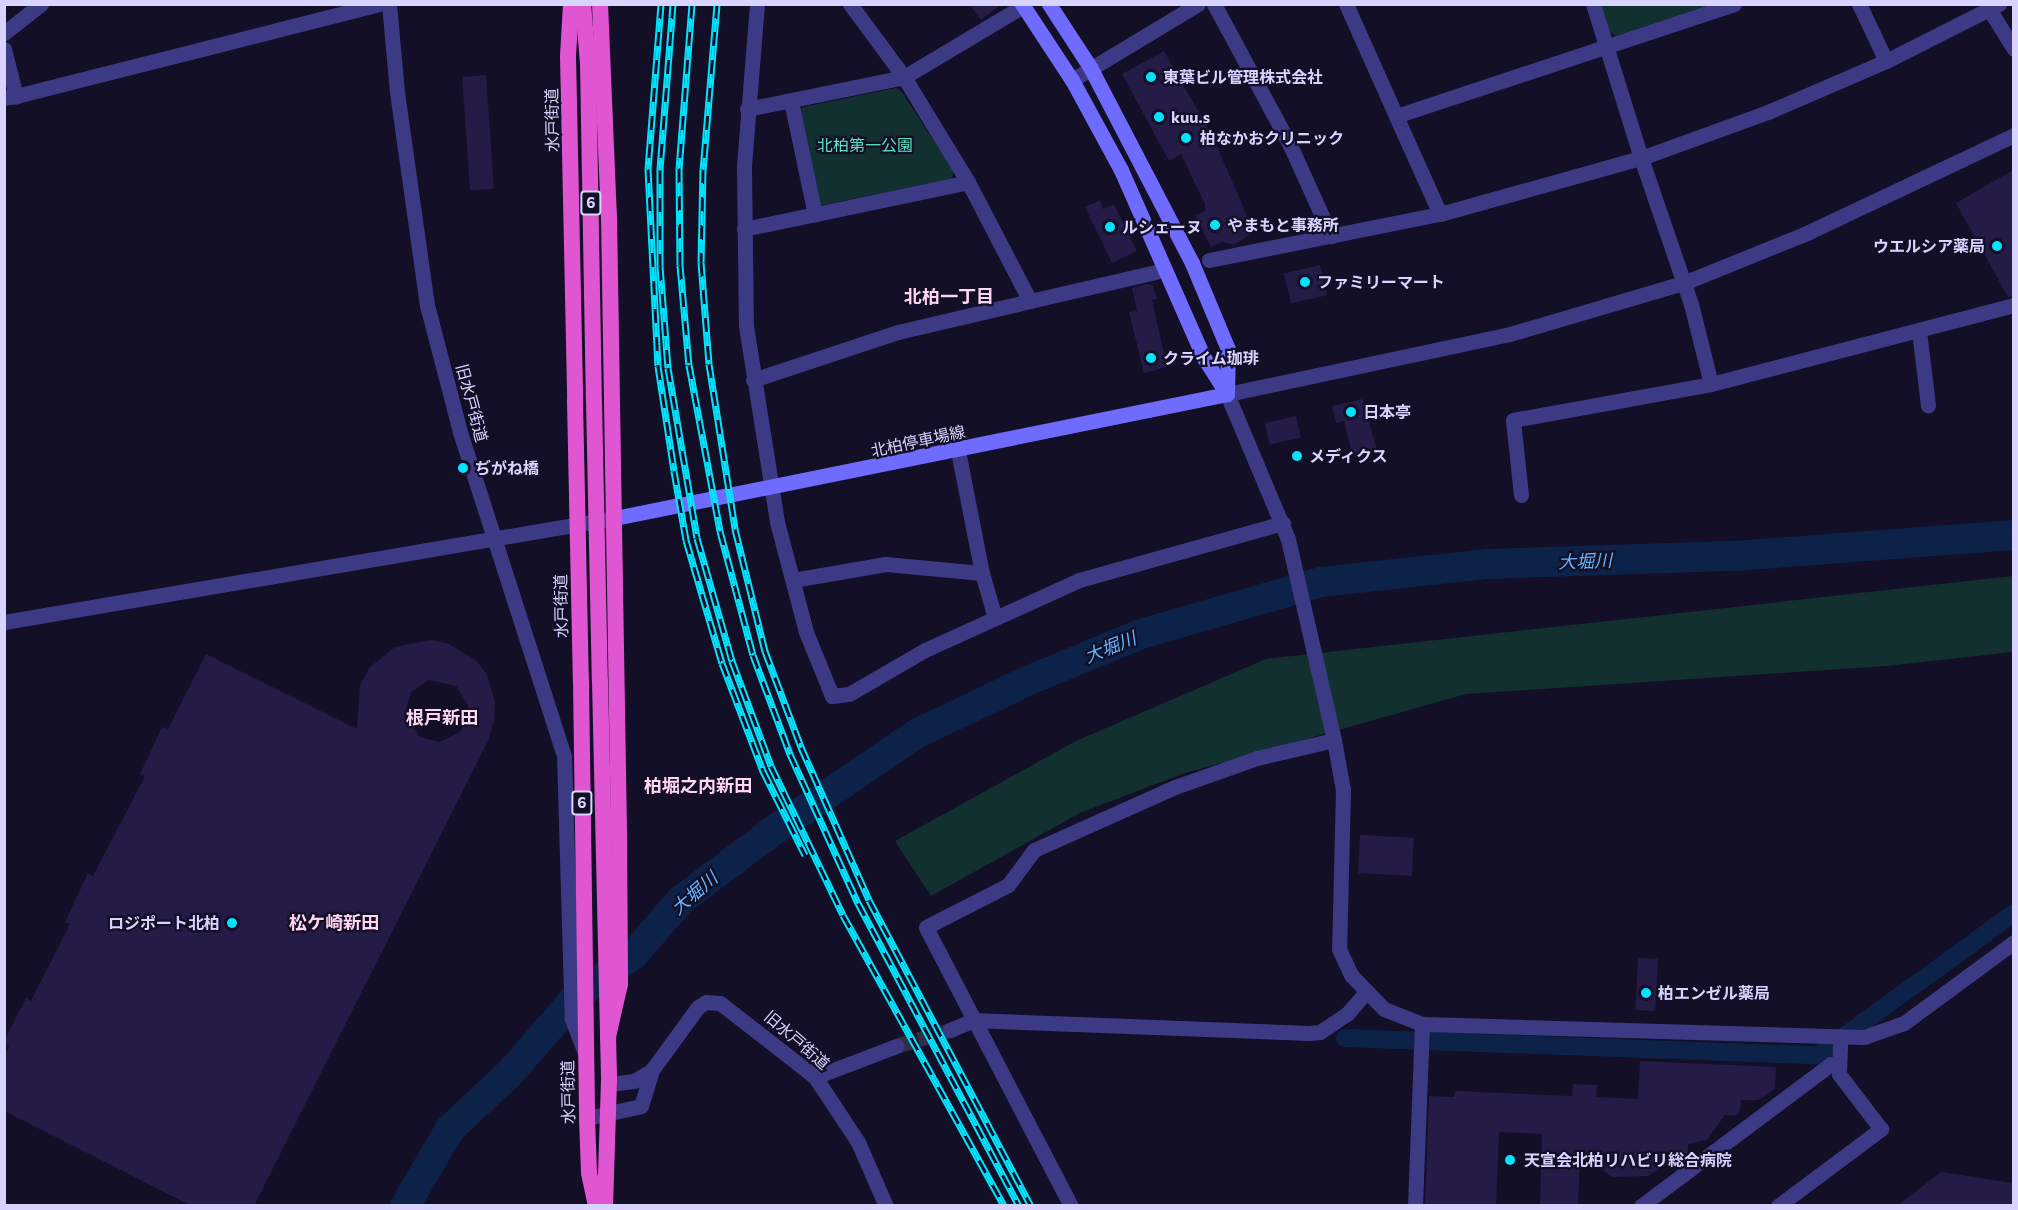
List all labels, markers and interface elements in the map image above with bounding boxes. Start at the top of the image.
place label: 東葉ビル管理株式会社 [1163,67,1323,87]
marker: 東葉ビル管理株式会社 [1144,70,1158,84]
street label: 水戸街道 [542,88,562,152]
place label: kuu.s [1171,107,1210,127]
marker: kuu.s [1152,110,1166,124]
place label: 柏なかおクリニック [1200,128,1344,148]
marker: 柏なかおクリニック [1177,129,1195,147]
park label: 北柏第一公園 [817,135,913,155]
road number: 6 [579,191,603,215]
place label: やまもと事務所 [1227,215,1339,235]
place label: ルシェーヌ [1122,217,1202,237]
marker: やまもと事務所 [1208,218,1222,232]
marker: ルシェーヌ [1103,220,1117,234]
place label: ウエルシア薬局 [1873,236,1985,256]
marker: ウエルシア薬局 [1990,239,2004,253]
place label: ファミリーマート [1317,272,1445,292]
marker: ファミリーマート [1298,275,1312,289]
district label: 北柏一丁目 [904,285,994,307]
place label: クライム珈琲 [1163,348,1259,368]
marker: クライム珈琲 [1144,351,1158,365]
street label: 旧水戸街道 [452,362,492,444]
place label: 日本亭 [1363,402,1411,422]
marker: 日本亭 [1344,405,1358,419]
street label: 北柏停車場線 [869,422,967,460]
place label: メディクス [1309,446,1389,466]
marker: メディクス [1290,449,1304,463]
place label: ぢがね橋 [475,458,539,478]
marker: ぢがね橋 [456,461,470,475]
water label: 大堀川 [1558,549,1612,573]
street label: 水戸街道 [551,574,571,638]
water label: 大堀川 [1081,627,1139,667]
district label: 根戸新田 [406,706,478,728]
district label: 柏堀之内新田 [644,774,752,796]
road number: 6 [570,791,594,815]
water label: 大堀川 [667,867,721,919]
district label: 松ケ崎新田 [289,911,379,933]
place label: ロジポート北柏 [108,913,220,933]
marker: ロジポート北柏 [225,916,239,930]
place label: 柏エンゼル薬局 [1658,983,1770,1003]
marker: 柏エンゼル薬局 [1639,986,1653,1000]
street label: 旧水戸街道 [761,1007,833,1073]
street label: 水戸街道 [558,1060,578,1124]
place label: 天宣会北柏リハビリ総合病院 [1524,1150,1732,1170]
marker: 天宣会北柏リハビリ総合病院 [1501,1151,1519,1169]

